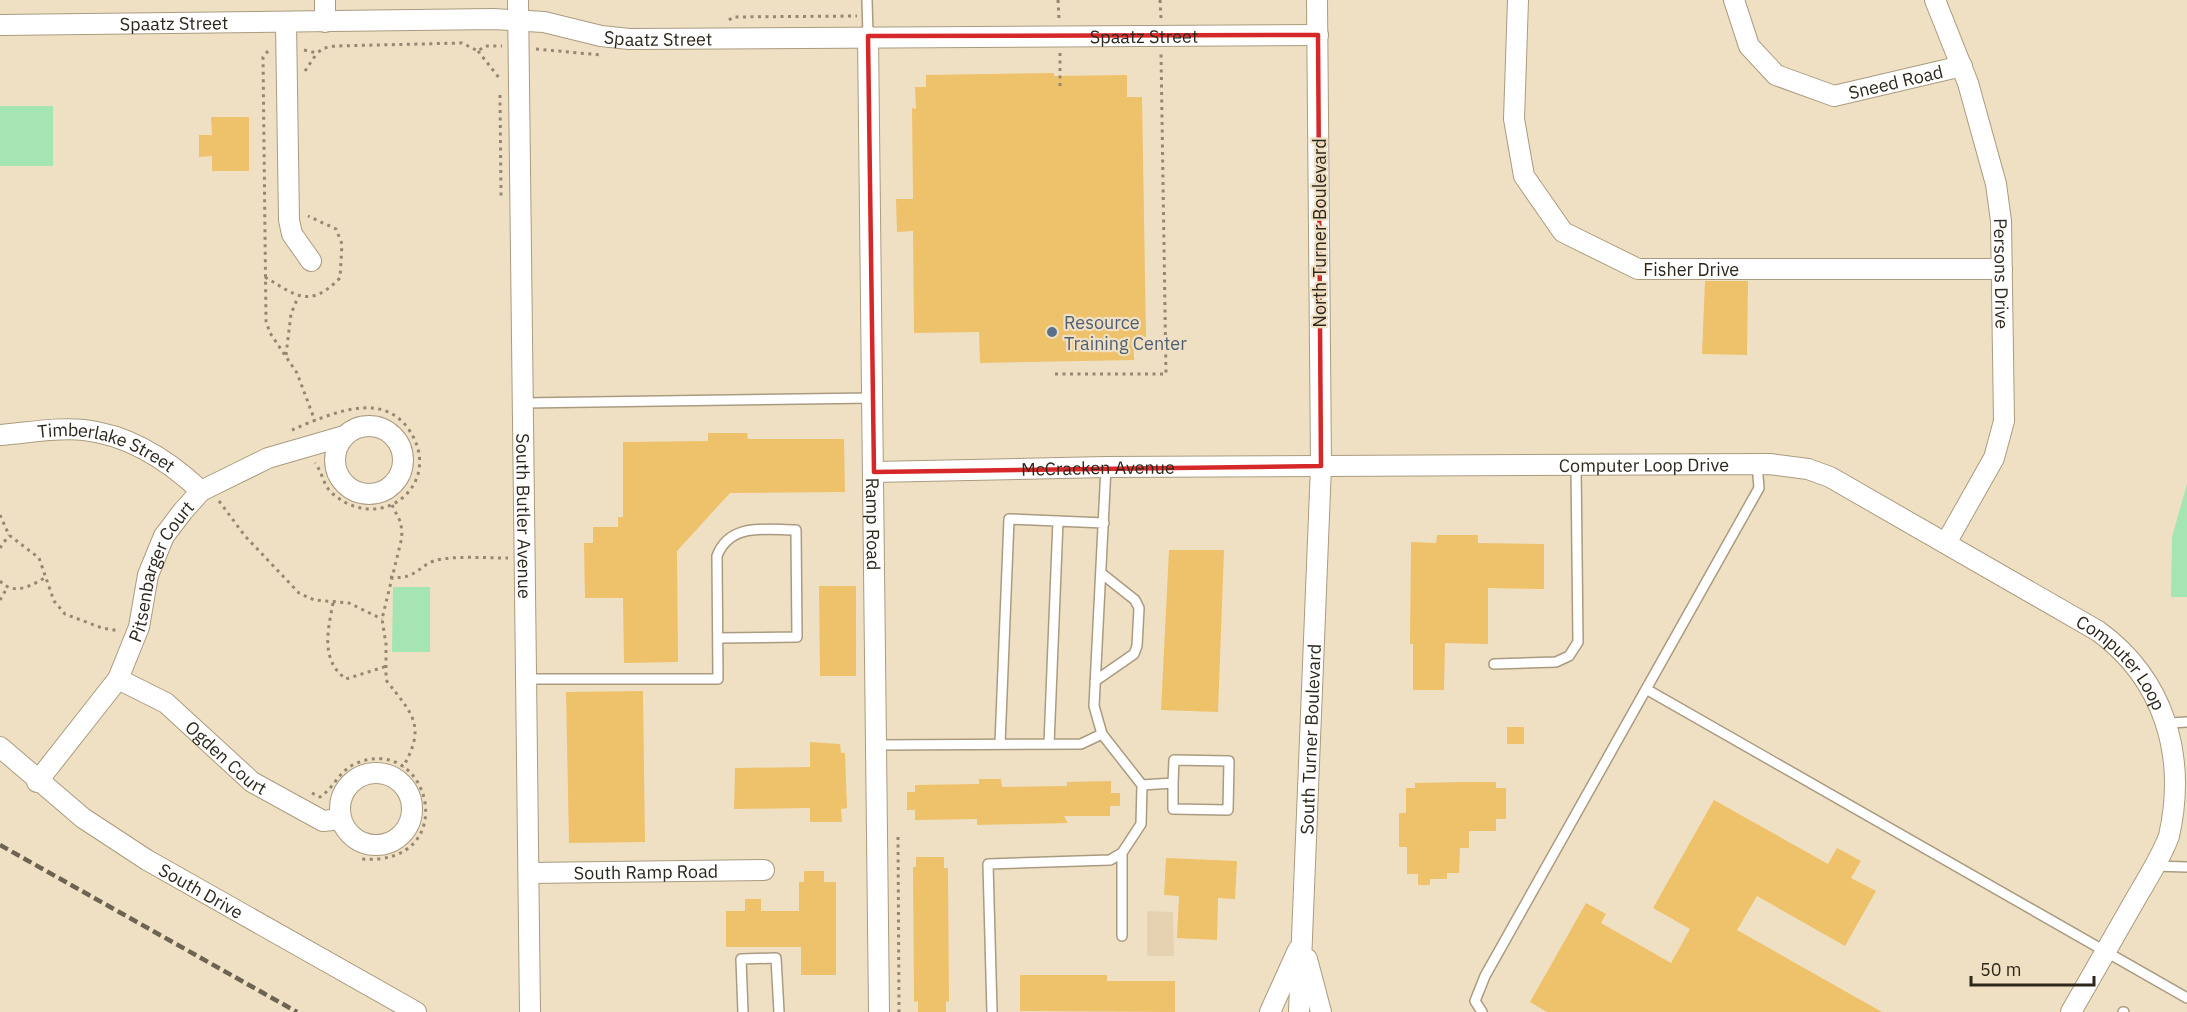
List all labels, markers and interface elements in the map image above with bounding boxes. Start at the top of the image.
street label: Spaatz Street [120,11,228,35]
street label: Spaatz Street [1090,24,1198,48]
street label: Spaatz Street [603,25,712,51]
street label: Sneed Road [1846,59,1945,104]
street label: North Turner Boulevard [1308,138,1331,328]
street label: Persons Drive [1989,218,2014,329]
street label: Fisher Drive [1643,258,1739,281]
place label: Resource Training Center [1064,311,1187,355]
marker: Resource Training Center [1045,325,1059,339]
street label: Timberlake Street [36,418,180,477]
street label: South Butler Avenue [512,433,537,599]
street label: Computer Loop Drive [1559,453,1729,476]
street label: McCracken Avenue [1021,455,1175,480]
street label: Ramp Road [861,477,886,571]
street label: Pitsenbarger Court [123,496,198,645]
street label: Computer Loop [2072,610,2171,714]
street label: South Turner Boulevard [1295,643,1325,835]
street label: Ogden Court [181,715,271,799]
street label: South Drive [155,858,248,924]
street label: South Ramp Road [574,859,718,884]
scale bar [1971,949,2094,987]
text: 50 m [1980,958,2022,981]

